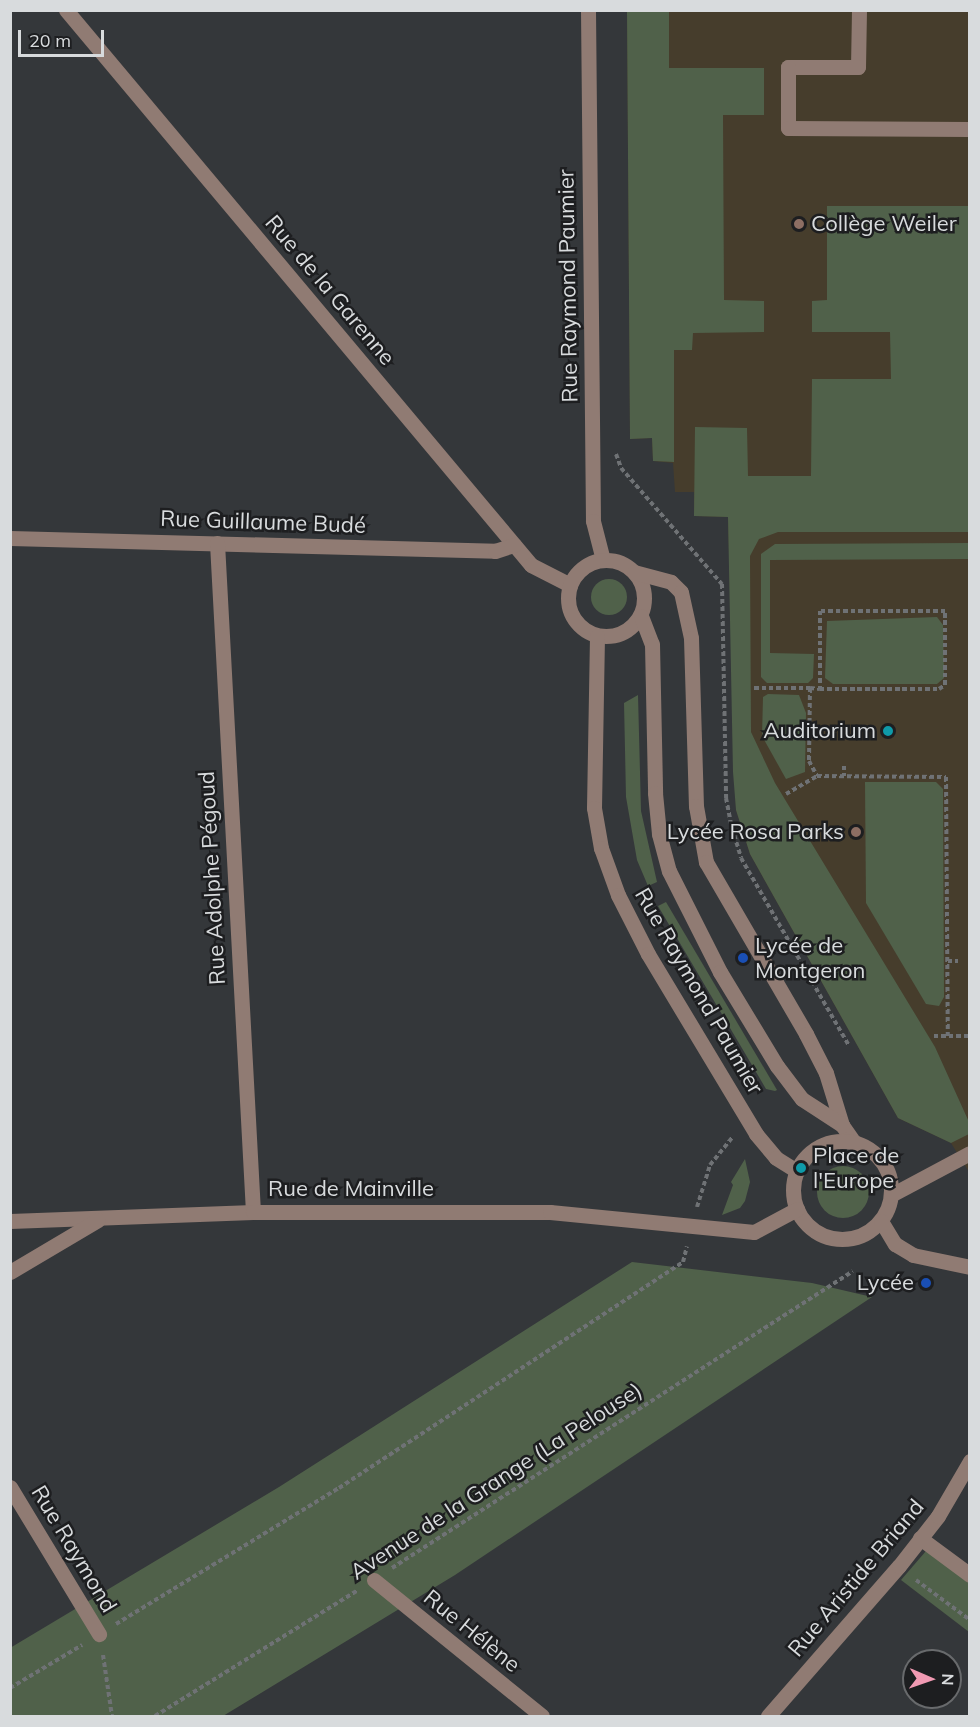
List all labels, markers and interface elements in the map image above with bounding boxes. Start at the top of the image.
scale bar [21,18,106,56]
text: 20 m [29,29,71,52]
street label: Rue Raymond Paumier [553,169,583,403]
street label: Rue de la Garenne [260,210,400,370]
place label: Collège Weiler [811,211,957,237]
marker: Collège Weiler [792,217,806,231]
street label: Rue Guillaume Budé [160,505,366,539]
place label: Auditorium [763,718,876,744]
marker: Auditorium [881,724,895,738]
street label: Rue Adolphe Pégoud [193,770,231,986]
place label: Lycée Rosa Parks [667,819,844,845]
marker: Lycée Rosa Parks [849,825,863,839]
street label: Rue Raymond Paumier [629,883,769,1099]
place label: Lycée de Montgeron [755,932,865,984]
marker: Lycée de Montgeron [736,951,750,965]
place label: Place de l'Europe [813,1142,899,1194]
marker: Place de l'Europe [794,1161,808,1175]
street label: Rue de Mainville [268,1176,434,1202]
place label: Lycée [857,1270,914,1296]
marker: Lycée [919,1276,933,1290]
street label: Avenue de la Grange (La Pelouse) [345,1377,647,1585]
street label: Rue Raymond [26,1481,122,1617]
street label: Rue Aristide Briand [783,1494,929,1662]
street label: Rue Hélène [418,1584,526,1678]
north arrow [902,1649,962,1709]
text: N [938,1673,958,1686]

